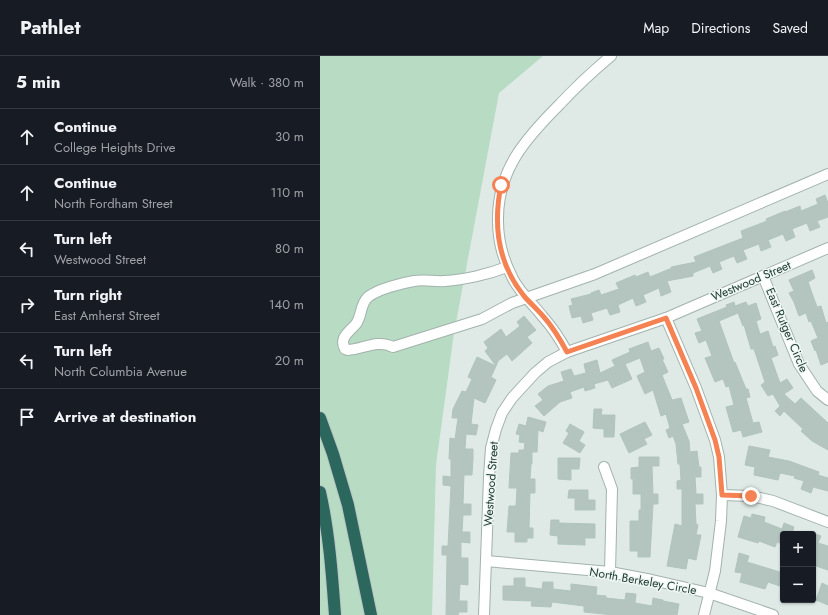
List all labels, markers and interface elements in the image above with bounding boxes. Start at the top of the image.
text: Pathlet [20,14,80,41]
text: Map [643,18,669,38]
text: Directions [691,18,751,38]
text: Saved [773,18,808,38]
text: 5 min [16,70,60,94]
text: Walk · 380 m [230,73,304,92]
text: Continue [54,116,117,138]
icon: ahead [16,126,38,148]
text: 30 m [275,127,304,146]
text: College Heights Drive [54,138,175,157]
text: Continue [54,172,117,194]
route start [492,176,510,194]
icon: ahead [16,182,38,204]
text: 110 m [270,183,304,202]
text: North Fordham Street [54,194,173,213]
text: Turn left [54,228,112,250]
icon: left [16,238,38,260]
text: 80 m [275,239,304,258]
text: Westwood Street [54,250,146,269]
street label: Westwood Street [708,256,794,306]
text: Turn right [54,284,122,306]
street label: East Rutger Circle [761,285,813,375]
icon: right [16,294,38,316]
text: 140 m [269,295,304,314]
text: East Amherst Street [54,306,160,325]
text: Turn left [54,340,112,362]
icon: left [16,350,38,372]
text: 20 m [275,351,304,370]
text: North Columbia Avenue [54,362,187,381]
icon: arrive [16,406,38,428]
text: Arrive at destination [54,406,196,428]
street label: Westwood Street [479,441,503,527]
route end [742,487,760,505]
map controls [780,531,816,603]
button: + [780,531,816,567]
street label: North Berkeley Circle [588,563,698,599]
button: − [780,567,816,603]

